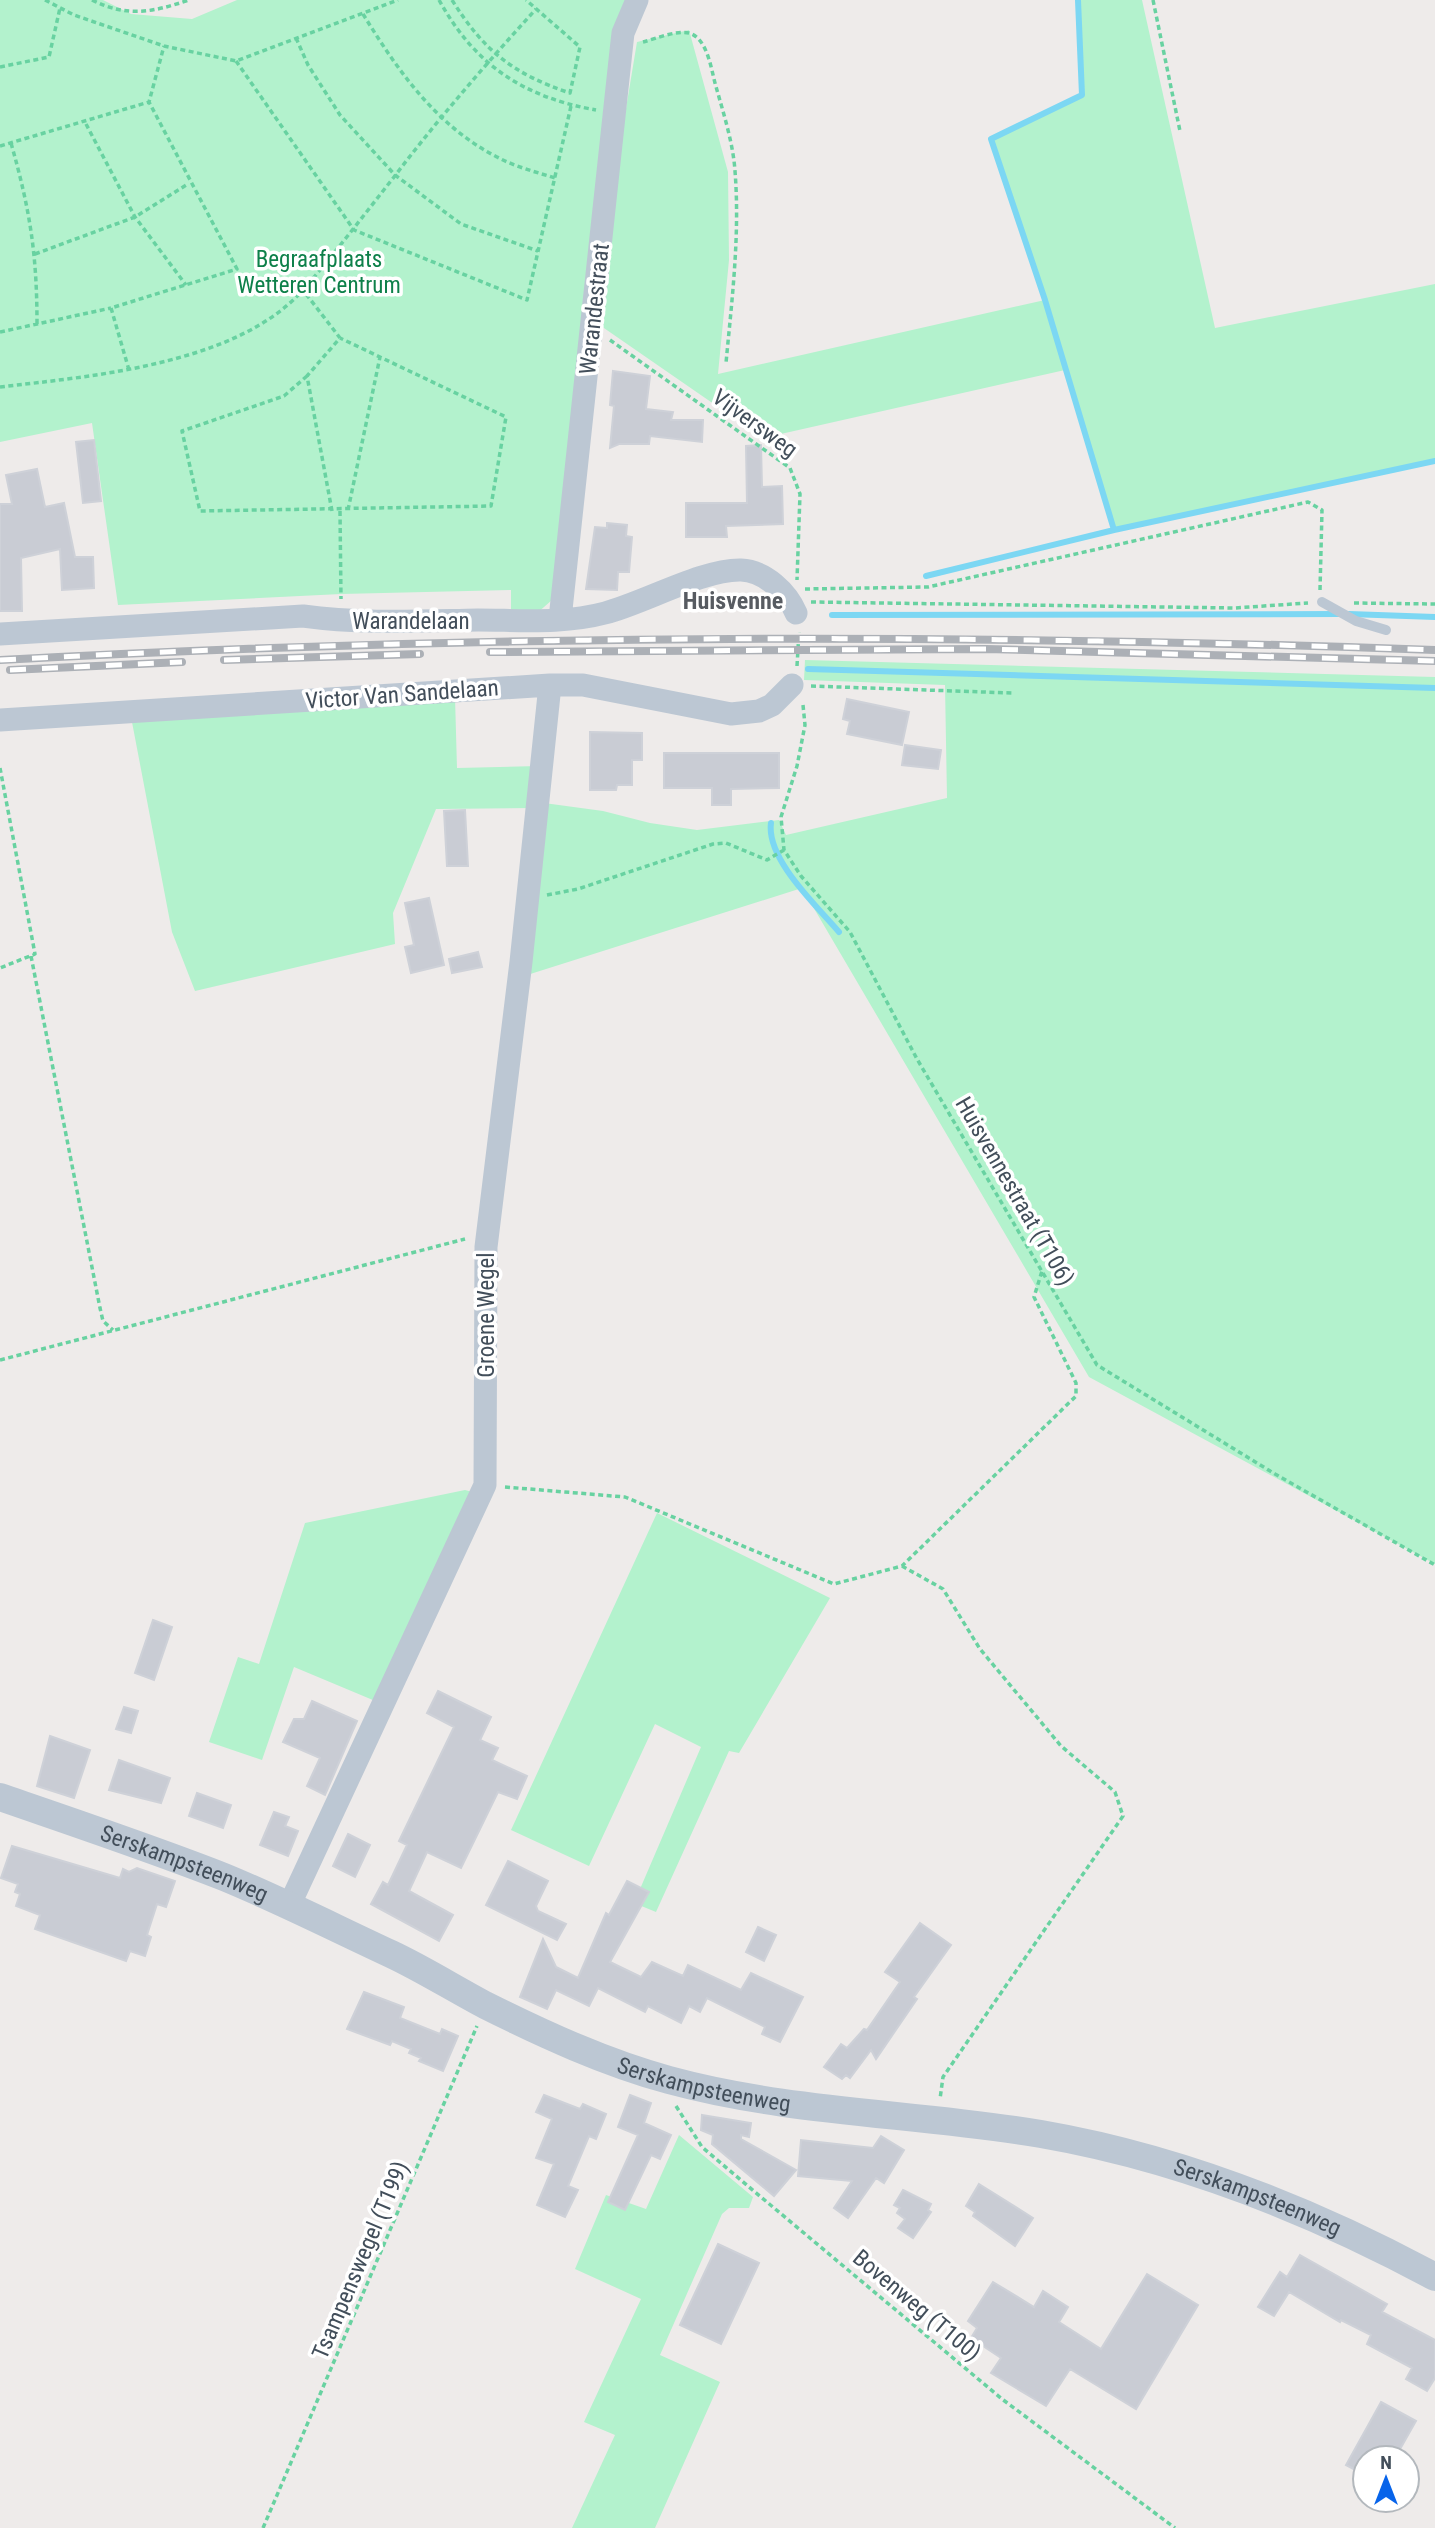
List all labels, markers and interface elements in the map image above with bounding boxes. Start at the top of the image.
street label: Warandestraat [574,242,615,376]
park label: Begraafplaats Wetteren Centrum [237,246,401,299]
street label: Vijversweg [707,384,802,463]
district label: Huisvenne [683,587,783,615]
street label: Warandelaan [352,608,470,635]
street label: Victor Van Sandelaan [304,674,500,715]
street label: Huisvennestraat (T106) [950,1092,1080,1290]
street label: Groene Wegel [473,1252,500,1378]
street label: Serskampsteenweg [97,1820,272,1908]
street label: Serskampsteenweg [613,2052,792,2118]
street label: Serskampsteenweg [1170,2154,1345,2242]
street label: Tsampenswegel (T199) [307,2157,414,2363]
street label: Bovenweg (T100) [847,2244,986,2367]
north arrow [1351,2444,1421,2514]
text: N [1380,2451,1392,2474]

